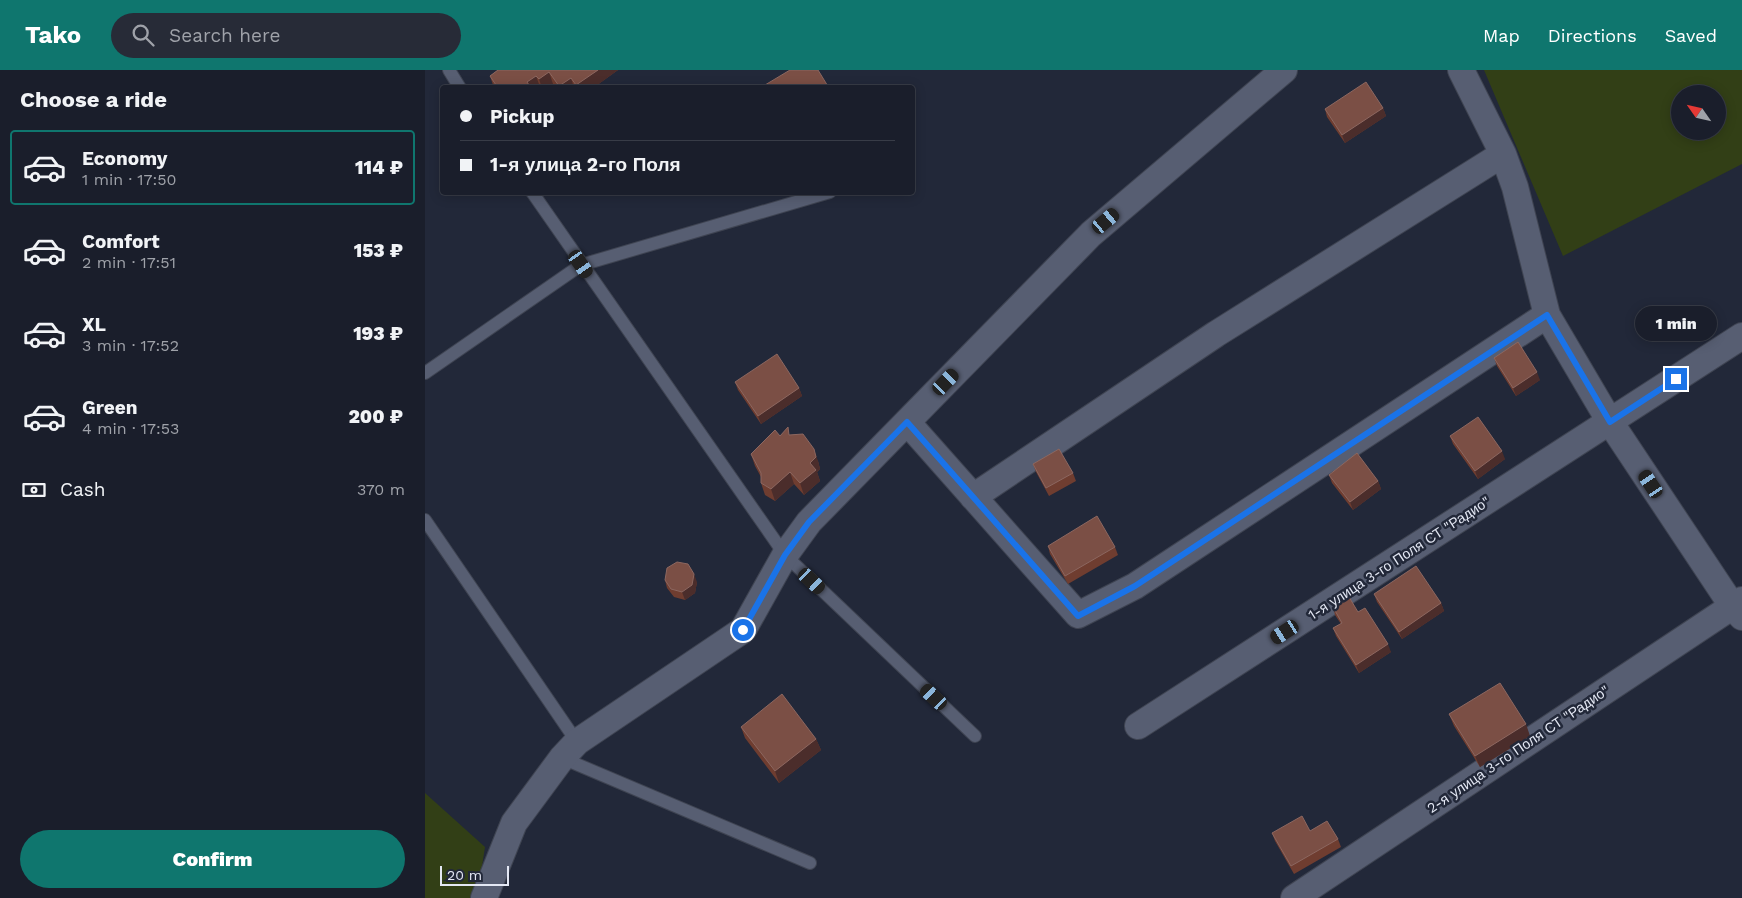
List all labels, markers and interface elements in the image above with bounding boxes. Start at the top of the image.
search box [111,13,461,58]
text: Tako [25,21,81,49]
icon: search [129,21,157,49]
text: Search here [169,24,280,47]
text: Map [1483,25,1520,46]
text: Directions [1548,25,1637,46]
text: Saved [1665,25,1717,46]
north arrow [1671,85,1726,140]
map controls [1671,85,1726,140]
text: Choose a ride [20,87,167,112]
text: Pickup [490,105,554,128]
icon: car [22,145,67,190]
text: Economy [82,147,167,170]
text: 1-я улица 2-го Поля [490,153,681,176]
text: 114 ₽ [355,156,403,179]
text: 1 min · 17:50 [82,170,177,189]
car [1089,206,1122,236]
icon: car [22,228,67,273]
text: Comfort [82,230,160,253]
text: 153 ₽ [354,239,403,262]
car [566,247,595,281]
text: 2 min · 17:51 [82,253,176,272]
callout: 1 min [1635,306,1717,342]
icon: car [22,311,67,356]
text: XL [82,313,106,336]
text: 1 min [1655,314,1697,333]
text: 193 ₽ [353,322,403,345]
text: 3 min · 17:52 [82,336,179,355]
car [930,366,961,398]
route end [1665,368,1687,390]
icon: car [22,394,67,439]
text: Green [82,396,138,419]
text: 200 ₽ [348,405,403,428]
text: 4 min · 17:53 [82,419,179,438]
car [1636,467,1665,501]
icon: cash [20,476,48,504]
text: Cash [60,478,106,501]
text: 370 m [357,480,405,499]
street label: 1-я улица 3-го Поля СТ "Радио" [1305,493,1493,623]
car [795,565,828,597]
car [1268,618,1301,646]
route start [732,619,754,641]
car [917,681,950,713]
street label: 2-я улица 3-го Поля СТ "Радио" [1424,682,1612,816]
button: Confirm [20,830,405,888]
scale bar [440,863,509,886]
text: 20 m [447,867,482,883]

